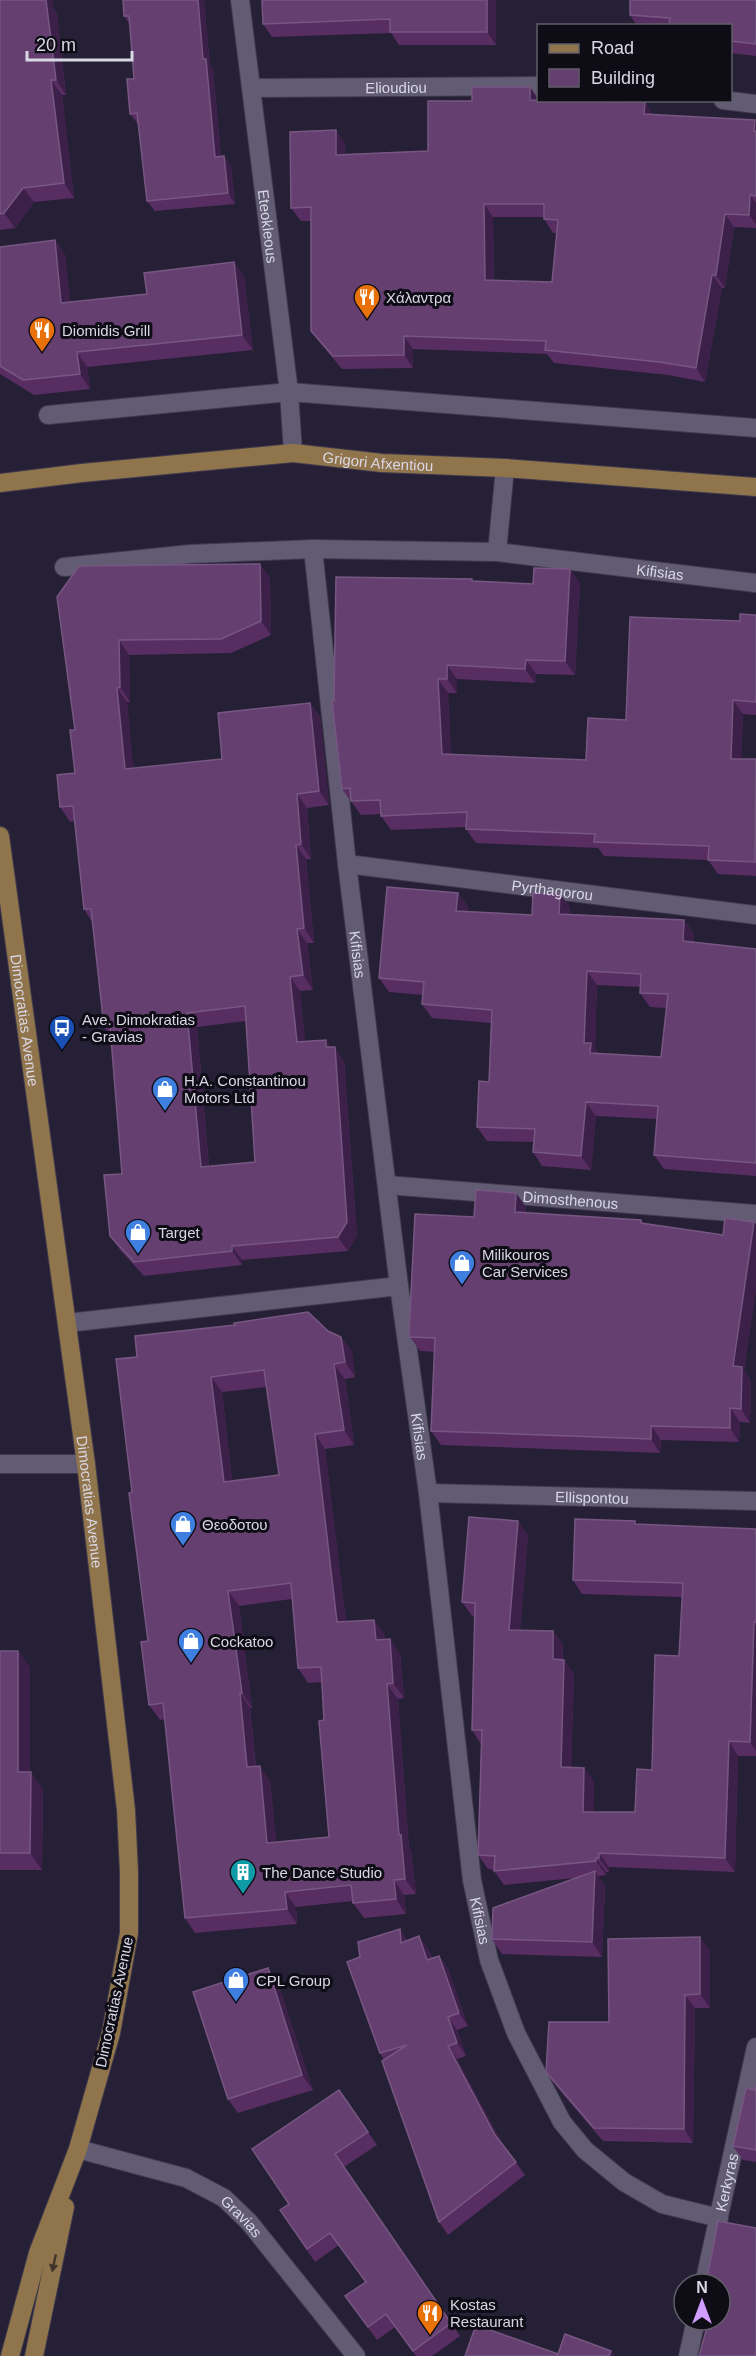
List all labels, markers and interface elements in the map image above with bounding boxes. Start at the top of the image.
scale bar [27,24,132,62]
legend [537,24,732,102]
text: 20 m [36,35,76,55]
text: Road [591,38,634,58]
text: Building [591,68,655,88]
street label: Elioudiou [365,78,427,96]
street label: Eteokleous [255,188,281,264]
restaurant icon: Χάλαντρα [352,282,382,320]
place label: Χάλαντρα [386,289,452,306]
restaurant icon: Diomidis Grill [27,315,57,353]
place label: Diomidis Grill [62,322,150,339]
street label: Grigori Afxentiou [322,448,434,474]
street label: Kifisias [635,560,685,583]
street label: Pyrthagorou [511,876,594,903]
street label: Kifisias [347,930,369,979]
street label: Dimocratias Avenue [8,953,43,1087]
place label: Ave. Dimokratias - Gravias [82,1011,195,1045]
bus stop icon: Ave. Dimokratias - Gravias [47,1013,77,1051]
place label: H.A. Constantinou Motors Ltd [184,1072,306,1106]
shop icon: H.A. Constantinou Motors Ltd [150,1074,180,1112]
street label: Dimosthenous [522,1187,619,1212]
shop icon: Target [123,1217,153,1255]
place label: Target [158,1224,201,1241]
place label: Milikouros Car Services [482,1246,568,1280]
shop icon: Milikouros Car Services [447,1248,477,1286]
street label: Kifisias [408,1412,432,1461]
street label: Dimocratias Avenue [74,1435,106,1569]
street label: Ellispontou [555,1488,629,1506]
shop icon: Θεοδοτου [168,1509,198,1547]
place label: Θεοδοτου [202,1516,267,1533]
shop icon: Cockatoo [176,1626,206,1664]
place label: Cockatoo [210,1633,273,1650]
building icon: The Dance Studio [228,1857,258,1895]
place label: The Dance Studio [262,1864,382,1881]
street label: Kifisias [467,1896,494,1946]
street label: Dimocratias Avenue [92,1935,136,2069]
shop icon: CPL Group [221,1965,251,2003]
place label: CPL Group [256,1972,330,1989]
street label: Kerkyras [712,2152,741,2213]
street label: Gravias [218,2191,266,2240]
one-way arrow [49,2253,58,2272]
north arrow [672,2272,732,2332]
text: N [696,2279,708,2296]
place label: Kostas Restaurant [450,2296,524,2330]
restaurant icon: Kostas Restaurant [415,2298,445,2336]

